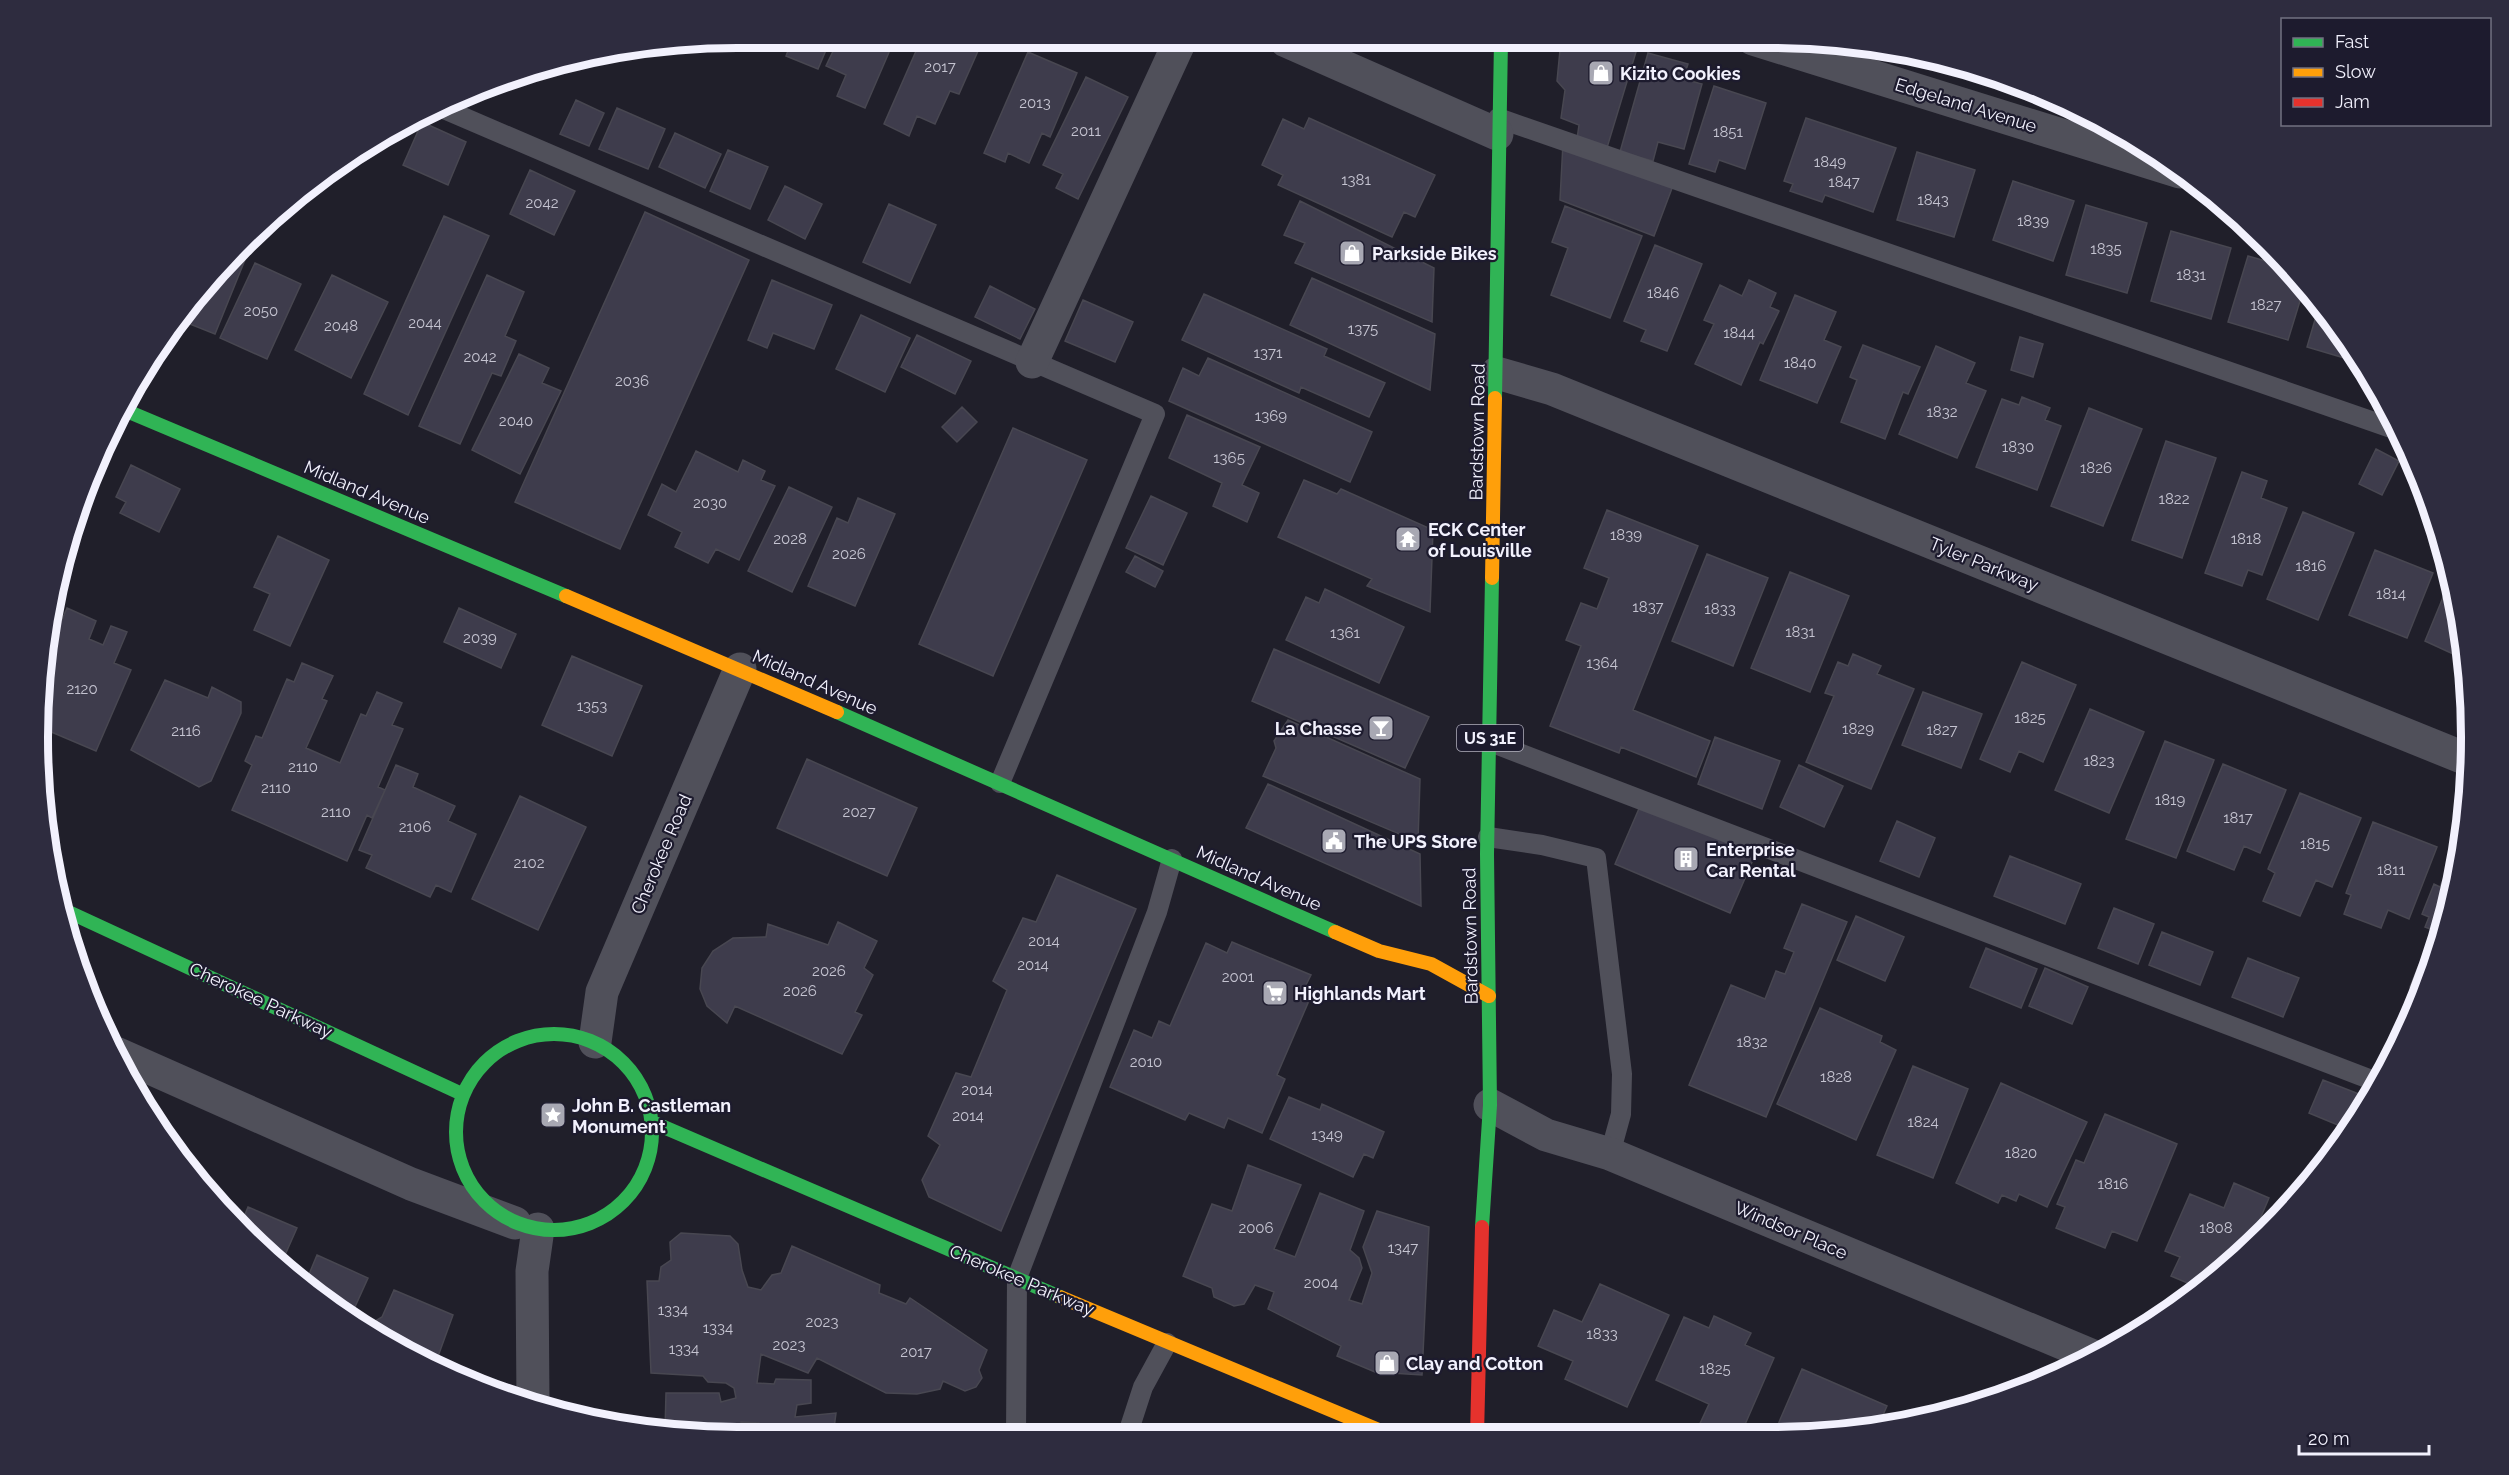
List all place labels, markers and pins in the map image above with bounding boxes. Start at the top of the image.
shop icon: Kizito Cookies [1586,58,1616,88]
place label: Kizito Cookies [1620,63,1741,84]
shop icon: Parkside Bikes [1337,238,1367,268]
place label: Parkside Bikes [1372,243,1497,264]
place label: ECK Center of Louisville [1428,519,1532,561]
temple icon: ECK Center of Louisville [1393,524,1423,554]
bar icon: La Chasse [1366,713,1396,743]
place label: La Chasse [1275,718,1362,739]
public building icon: The UPS Store [1319,826,1349,856]
place label: The UPS Store [1354,831,1478,852]
place label: Enterprise Car Rental [1706,839,1796,881]
building icon: Enterprise Car Rental [1671,844,1701,874]
supermarket icon: Highlands Mart [1260,978,1290,1008]
place label: Highlands Mart [1294,983,1426,1004]
place label: John B. Castleman Monument [572,1095,731,1137]
place icon: John B. Castleman Monument [538,1100,568,1130]
shop icon: Clay and Cotton [1372,1348,1402,1378]
place label: Clay and Cotton [1406,1353,1543,1374]

